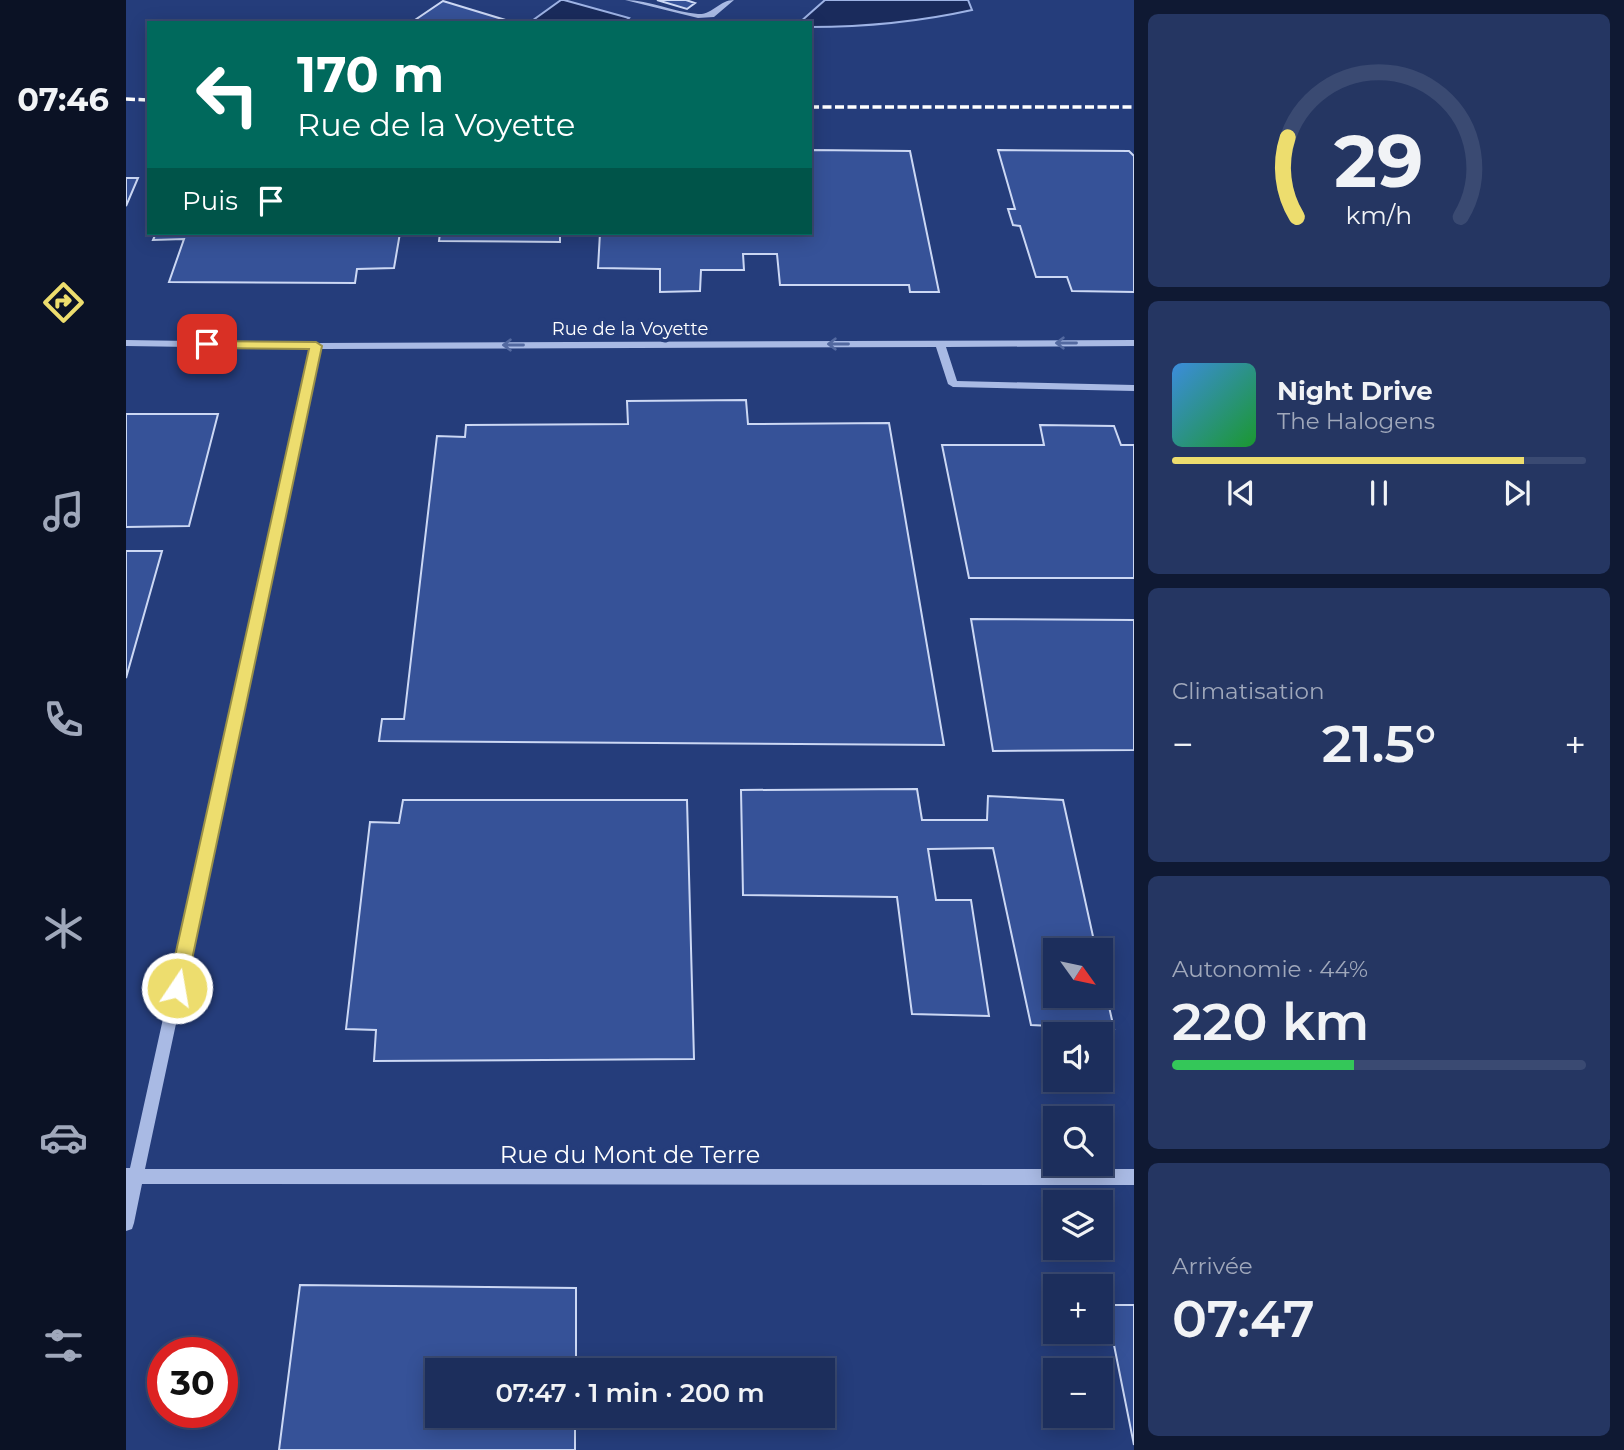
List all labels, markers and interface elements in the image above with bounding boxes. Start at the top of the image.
text: 170 m [297,45,444,104]
icon: left [182,49,273,140]
text: 07:46 [17,80,109,119]
text: Rue de la Voyette [297,105,575,144]
text: 29 [1334,117,1424,205]
icon: arrive [252,182,290,220]
text: Puis [182,185,238,217]
text: km/h [1346,199,1412,229]
icon: directions [39,278,88,327]
pin [177,314,237,374]
street label: Rue de la Voyette [552,318,708,340]
icon: arrive [188,325,226,363]
one-way arrow [1055,336,1078,350]
one-way arrow [827,337,850,351]
one-way arrow [502,338,525,352]
text: Night Drive [1277,375,1433,407]
text: The Halogens [1277,407,1435,435]
icon: previous [1222,474,1260,512]
icon: pause [1360,474,1398,512]
icon: next [1498,474,1536,512]
icon: music [39,487,88,536]
text: Climatisation [1172,677,1324,705]
icon: phone [39,695,88,744]
text: 21.5° [1322,712,1436,775]
text: − [1172,721,1194,768]
text: + [1564,721,1586,768]
icon: climate [39,904,88,953]
north arrow [1043,938,1113,1008]
map controls [1043,938,1113,1428]
position arrow [140,951,214,1025]
text: Autonomie · 44% [1172,955,1368,983]
text: 220 km [1172,990,1369,1053]
button: sound [1043,1022,1113,1092]
button: search [1043,1106,1113,1176]
icon: car [39,1113,88,1162]
street label: Rue du Mont de Terre [500,1140,760,1169]
button: layers [1043,1190,1113,1260]
text: Arrivée [1172,1252,1253,1280]
button: + [1043,1274,1113,1344]
text: 07:47 [1172,1287,1315,1350]
icon: filters [39,1321,88,1370]
speed limit sign: 30 [147,1337,238,1428]
button: − [1043,1358,1113,1428]
text: 07:47 · 1 min · 200 m [495,1377,765,1409]

